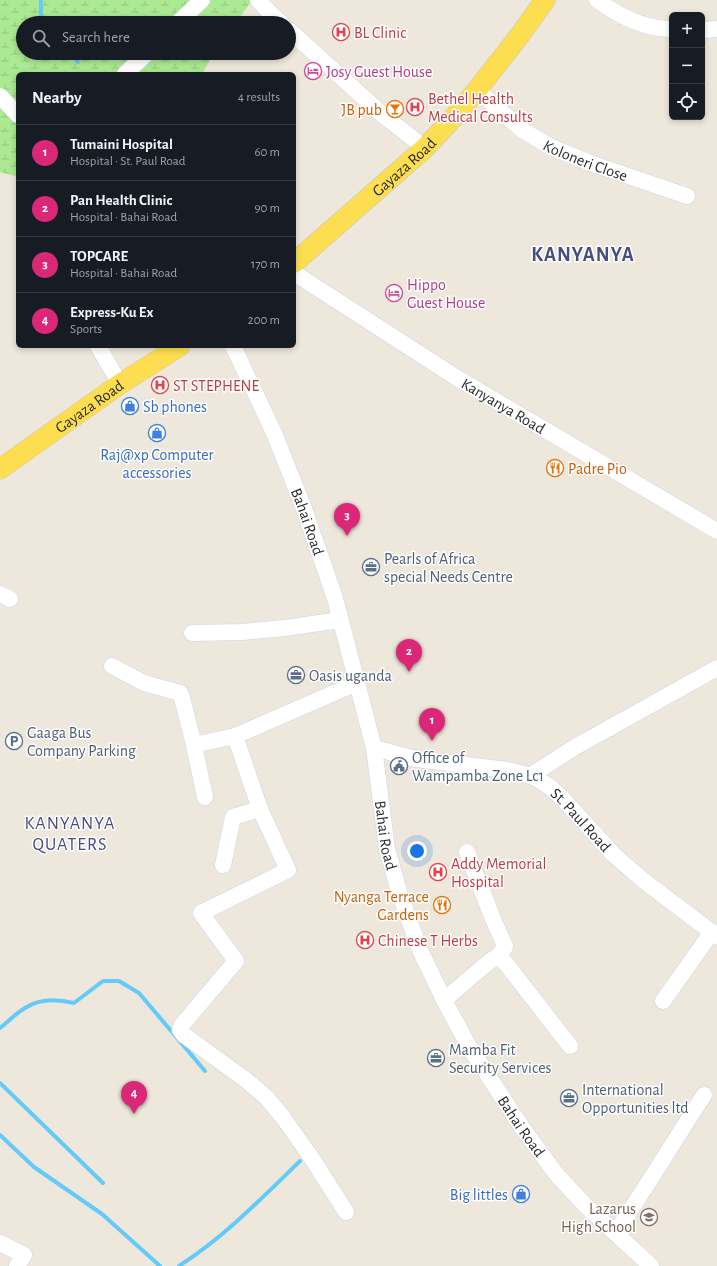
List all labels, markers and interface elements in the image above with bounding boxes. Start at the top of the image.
map controls [669,12,705,120]
button: + [669,12,705,48]
search box [16,16,296,60]
hospital icon: BL Clinic [331,22,351,42]
place label: BL Clinic [354,25,406,41]
icon: search [30,27,52,49]
text: Search here [62,30,130,45]
button: − [669,48,705,84]
hotel icon: Josy Guest House [303,61,323,81]
place label: Josy Guest House [326,64,432,81]
button: locate [669,84,705,120]
text: Nearby [32,89,82,106]
text: 4 results [238,91,280,104]
place label: Bethel Health Medical Consults [428,91,533,125]
hospital icon: Bethel Health Medical Consults [405,97,425,117]
bar icon: JB pub [385,99,405,119]
place label: JB pub [341,102,382,118]
street label: Gayaza Road [369,135,439,200]
text: Tumaini Hospital [70,137,173,152]
street label: Koloneri Close [540,137,630,184]
text: 1 [43,146,47,159]
text: 60 m [254,146,280,159]
text: Hospital · St. Paul Road [70,155,186,168]
text: Pan Health Clinic [70,193,172,208]
text: 2 [42,202,48,215]
text: 90 m [254,202,280,215]
text: Hospital · Bahai Road [70,211,177,224]
district label: KANYANYA [531,245,635,265]
text: TOPCARE [70,249,128,264]
text: 3 [42,258,48,271]
text: 170 m [251,258,280,271]
text: Hospital · Bahai Road [70,267,177,280]
place label: Hippo Guest House [407,277,485,311]
hotel icon: Hippo Guest House [384,283,404,303]
text: Express-Ku Ex [70,305,153,320]
text: 4 [42,314,48,327]
text: 200 m [248,314,280,327]
text: Sports [70,323,102,336]
hospital icon: ST STEPHENE [150,375,170,395]
street label: Kanyanya Road [459,376,548,437]
street label: Gayaza Road [53,377,126,436]
place label: ST STEPHENE [173,378,260,394]
shop icon: Sb phones [120,396,140,416]
place label: Sb phones [143,399,207,415]
shop icon: Raj@xp Computer accessories [147,423,167,443]
place label: Raj@xp Computer accessories [100,447,215,481]
restaurant icon: Padre Pio [545,458,565,478]
place label: Padre Pio [568,461,627,477]
street label: Bahai Road [288,486,326,557]
pin: 3 [334,503,360,536]
place label: Pearls of Africa special Needs Centre [384,551,513,585]
office icon: Pearls of Africa special Needs Centre [361,557,381,577]
pin: 2 [396,639,422,672]
office icon: Oasis uganda [286,665,306,685]
place label: Oasis uganda [309,668,392,684]
pin: 1 [419,708,445,741]
place label: Gaaga Bus Company Parking [27,725,136,760]
parking icon: Gaaga Bus Company Parking [4,731,24,751]
place label: Office of Wampamba Zone Lc1 [412,750,544,784]
public building icon: Office of Wampamba Zone Lc1 [389,756,409,776]
street label: St. Paul Road [548,785,614,855]
street label: Bahai Road [372,799,399,872]
district label: KANYANYA QUATERS [25,815,115,854]
your location [407,841,427,861]
place label: Addy Memorial Hospital [451,856,547,890]
hospital icon: Addy Memorial Hospital [428,862,448,882]
place label: Nyanga Terrace Gardens [334,889,429,923]
restaurant icon: Nyanga Terrace Gardens [432,895,452,915]
hospital icon: Chinese T Herbs [355,930,375,950]
place label: Chinese T Herbs [378,933,478,949]
place label: Mamba Fit Security Services [449,1042,552,1077]
office icon: Mamba Fit Security Services [426,1048,446,1068]
pin: 4 [121,1081,147,1114]
place label: International Opportunities ltd [582,1082,689,1116]
office icon: International Opportunities ltd [559,1088,579,1108]
street label: Bahai Road [495,1093,548,1160]
shop icon: Big littles [511,1184,531,1204]
place label: Big littles [450,1187,508,1203]
place label: Lazarus High School [561,1201,636,1235]
school or university icon: Lazarus High School [639,1207,659,1227]

